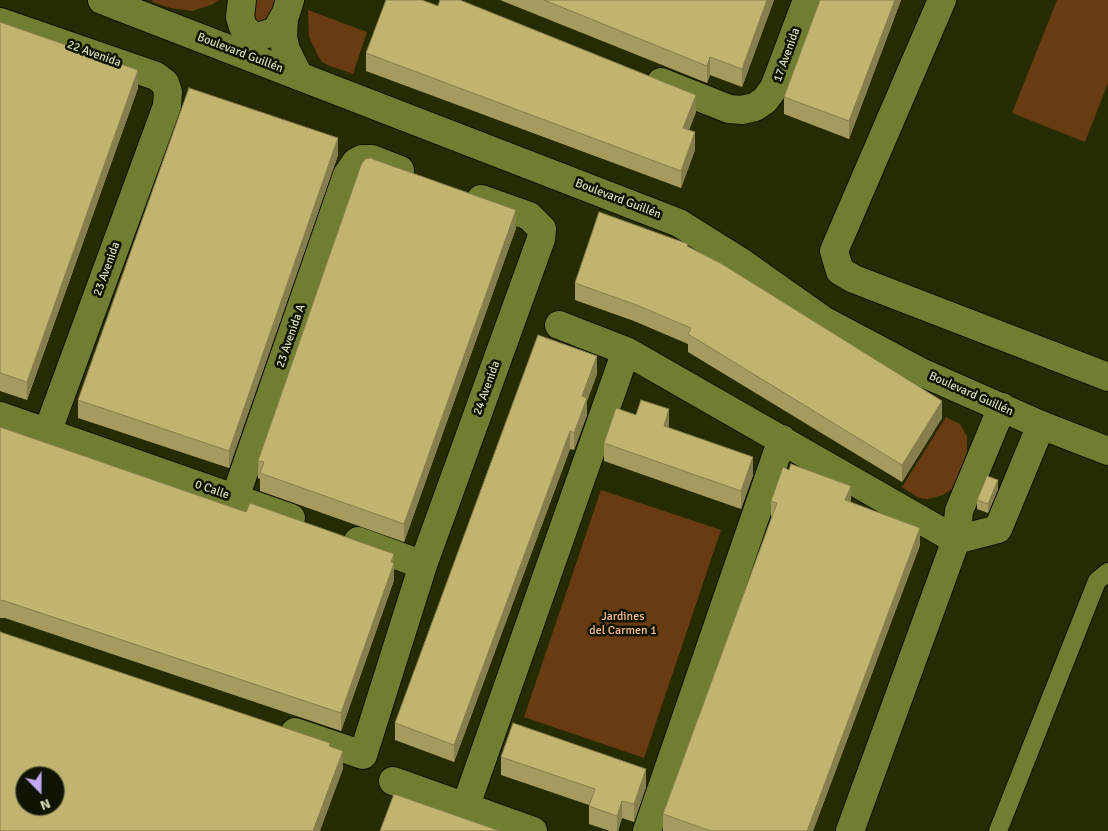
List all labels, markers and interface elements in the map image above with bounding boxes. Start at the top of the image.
street label: 17 Avenida [771,26,803,84]
street label: Boulevard Guillén [195,30,285,76]
street label: 22 Avenida [65,38,123,70]
street label: Boulevard Guillén [573,176,663,222]
street label: 23 Avenida [91,240,123,298]
street label: 23 Avenida A [273,302,309,370]
street label: 24 Avenida [471,359,503,417]
street label: Boulevard Guillén [927,369,1015,419]
street label: 0 Calle [193,477,231,503]
park label: Jardines del Carmen 1 [589,610,657,638]
north arrow [15,766,65,816]
text: N [38,795,53,814]

